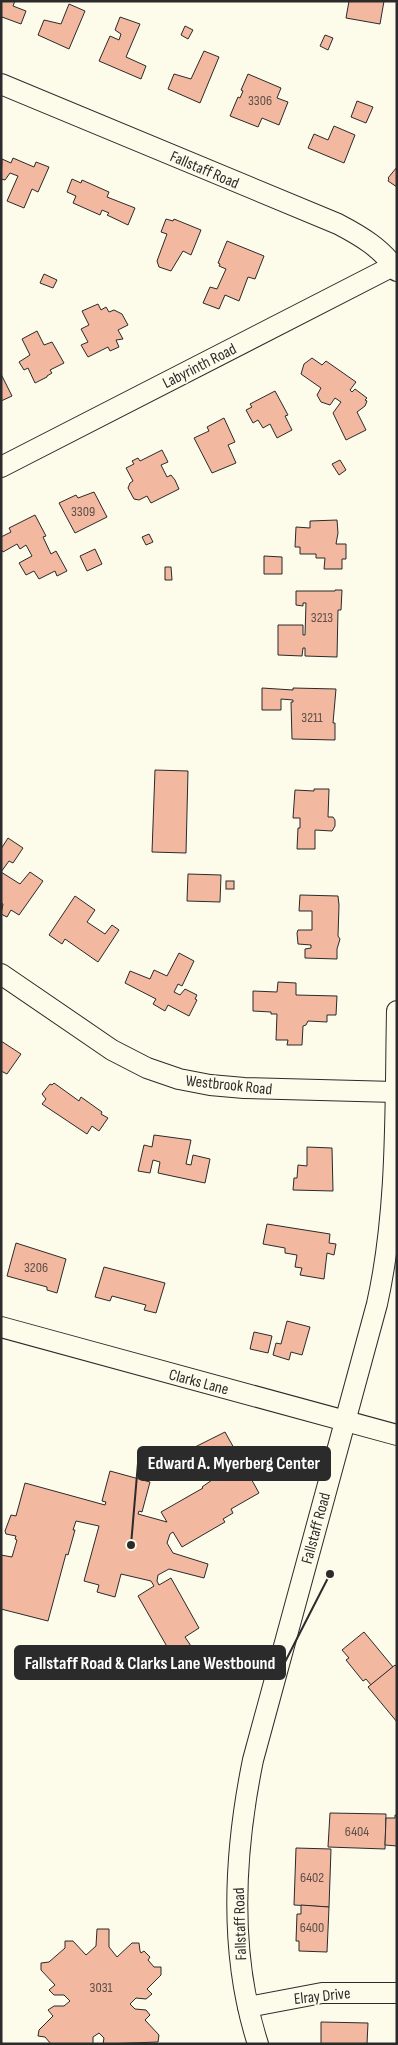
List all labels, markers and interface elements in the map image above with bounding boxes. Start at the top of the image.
house number: 3306 [248,92,272,109]
street label: Fallstaff Road [167,147,242,193]
street label: Labyrinth Road [160,340,240,393]
house number: 3309 [71,503,95,520]
house number: 3213 [311,609,333,626]
house number: 3211 [301,709,323,726]
street label: Westbrook Road [185,1072,273,1099]
house number: 3206 [24,1259,48,1276]
street label: Clarks Lane [167,1365,231,1400]
callout: Edward A. Myerberg Center [138,1447,330,1480]
text: Edward A. Myerberg Center [148,1453,321,1474]
street label: Fallstaff Road [298,1491,335,1566]
callout: Fallstaff Road & Clarks Lane Westbound [15,1646,285,1679]
text: Fallstaff Road & Clarks Lane Westbound [25,1653,276,1674]
house number: 6404 [345,1823,369,1840]
house number: 6402 [300,1869,324,1886]
street label: Fallstaff Road [230,1887,251,1961]
house number: 6400 [300,1919,324,1936]
house number: 3031 [90,1979,113,1996]
street label: Elray Drive [293,1984,351,2009]

